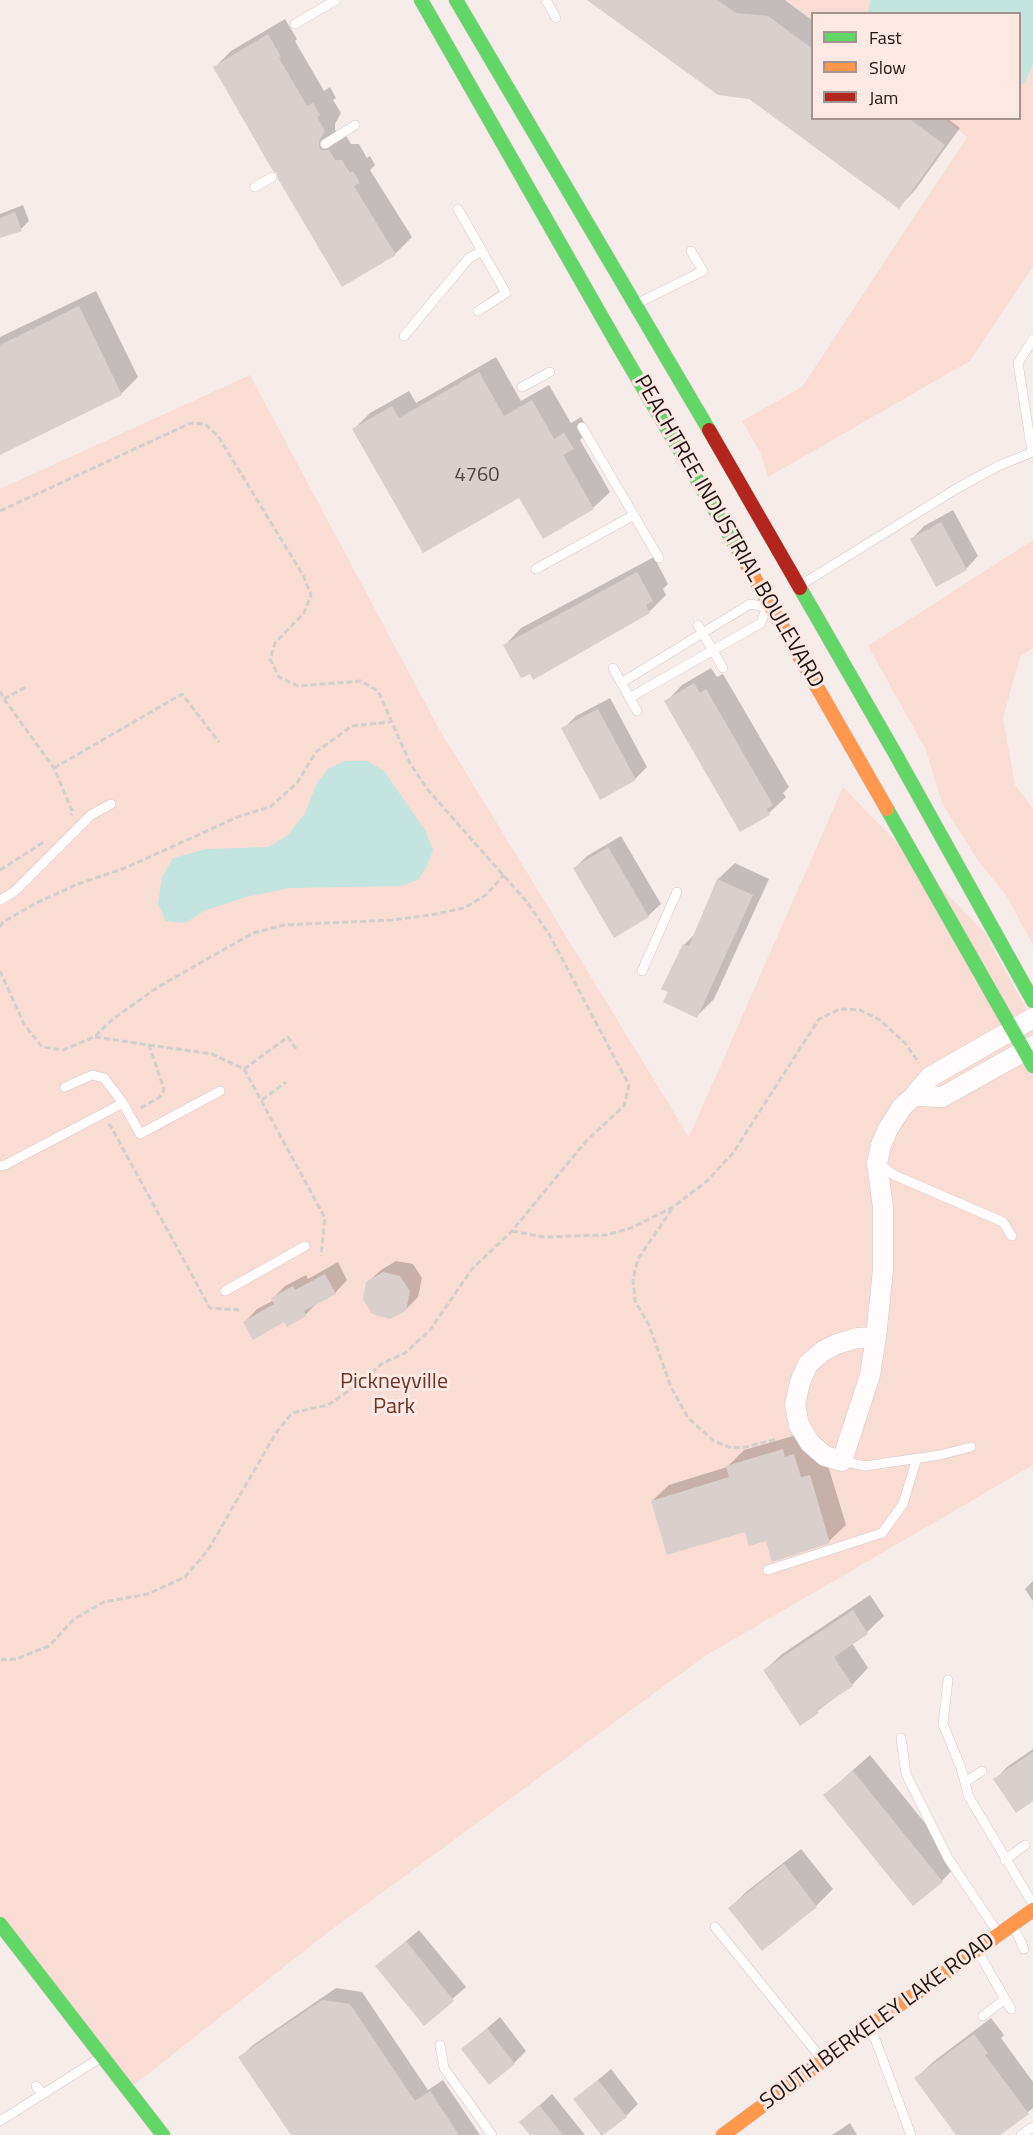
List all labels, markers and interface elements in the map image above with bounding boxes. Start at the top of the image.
legend [811,12,1021,120]
text: Fast [869,24,902,51]
text: Slow [869,54,906,81]
text: Jam [869,84,898,111]
street label: PEACHTREE INDUSTRIAL BOULEVARD [627,371,829,693]
house number: 4760 [455,464,499,488]
park label: Pickneyville Park [340,1370,448,1422]
street label: SOUTH BERKELEY LAKE ROAD [756,1928,1000,2116]

